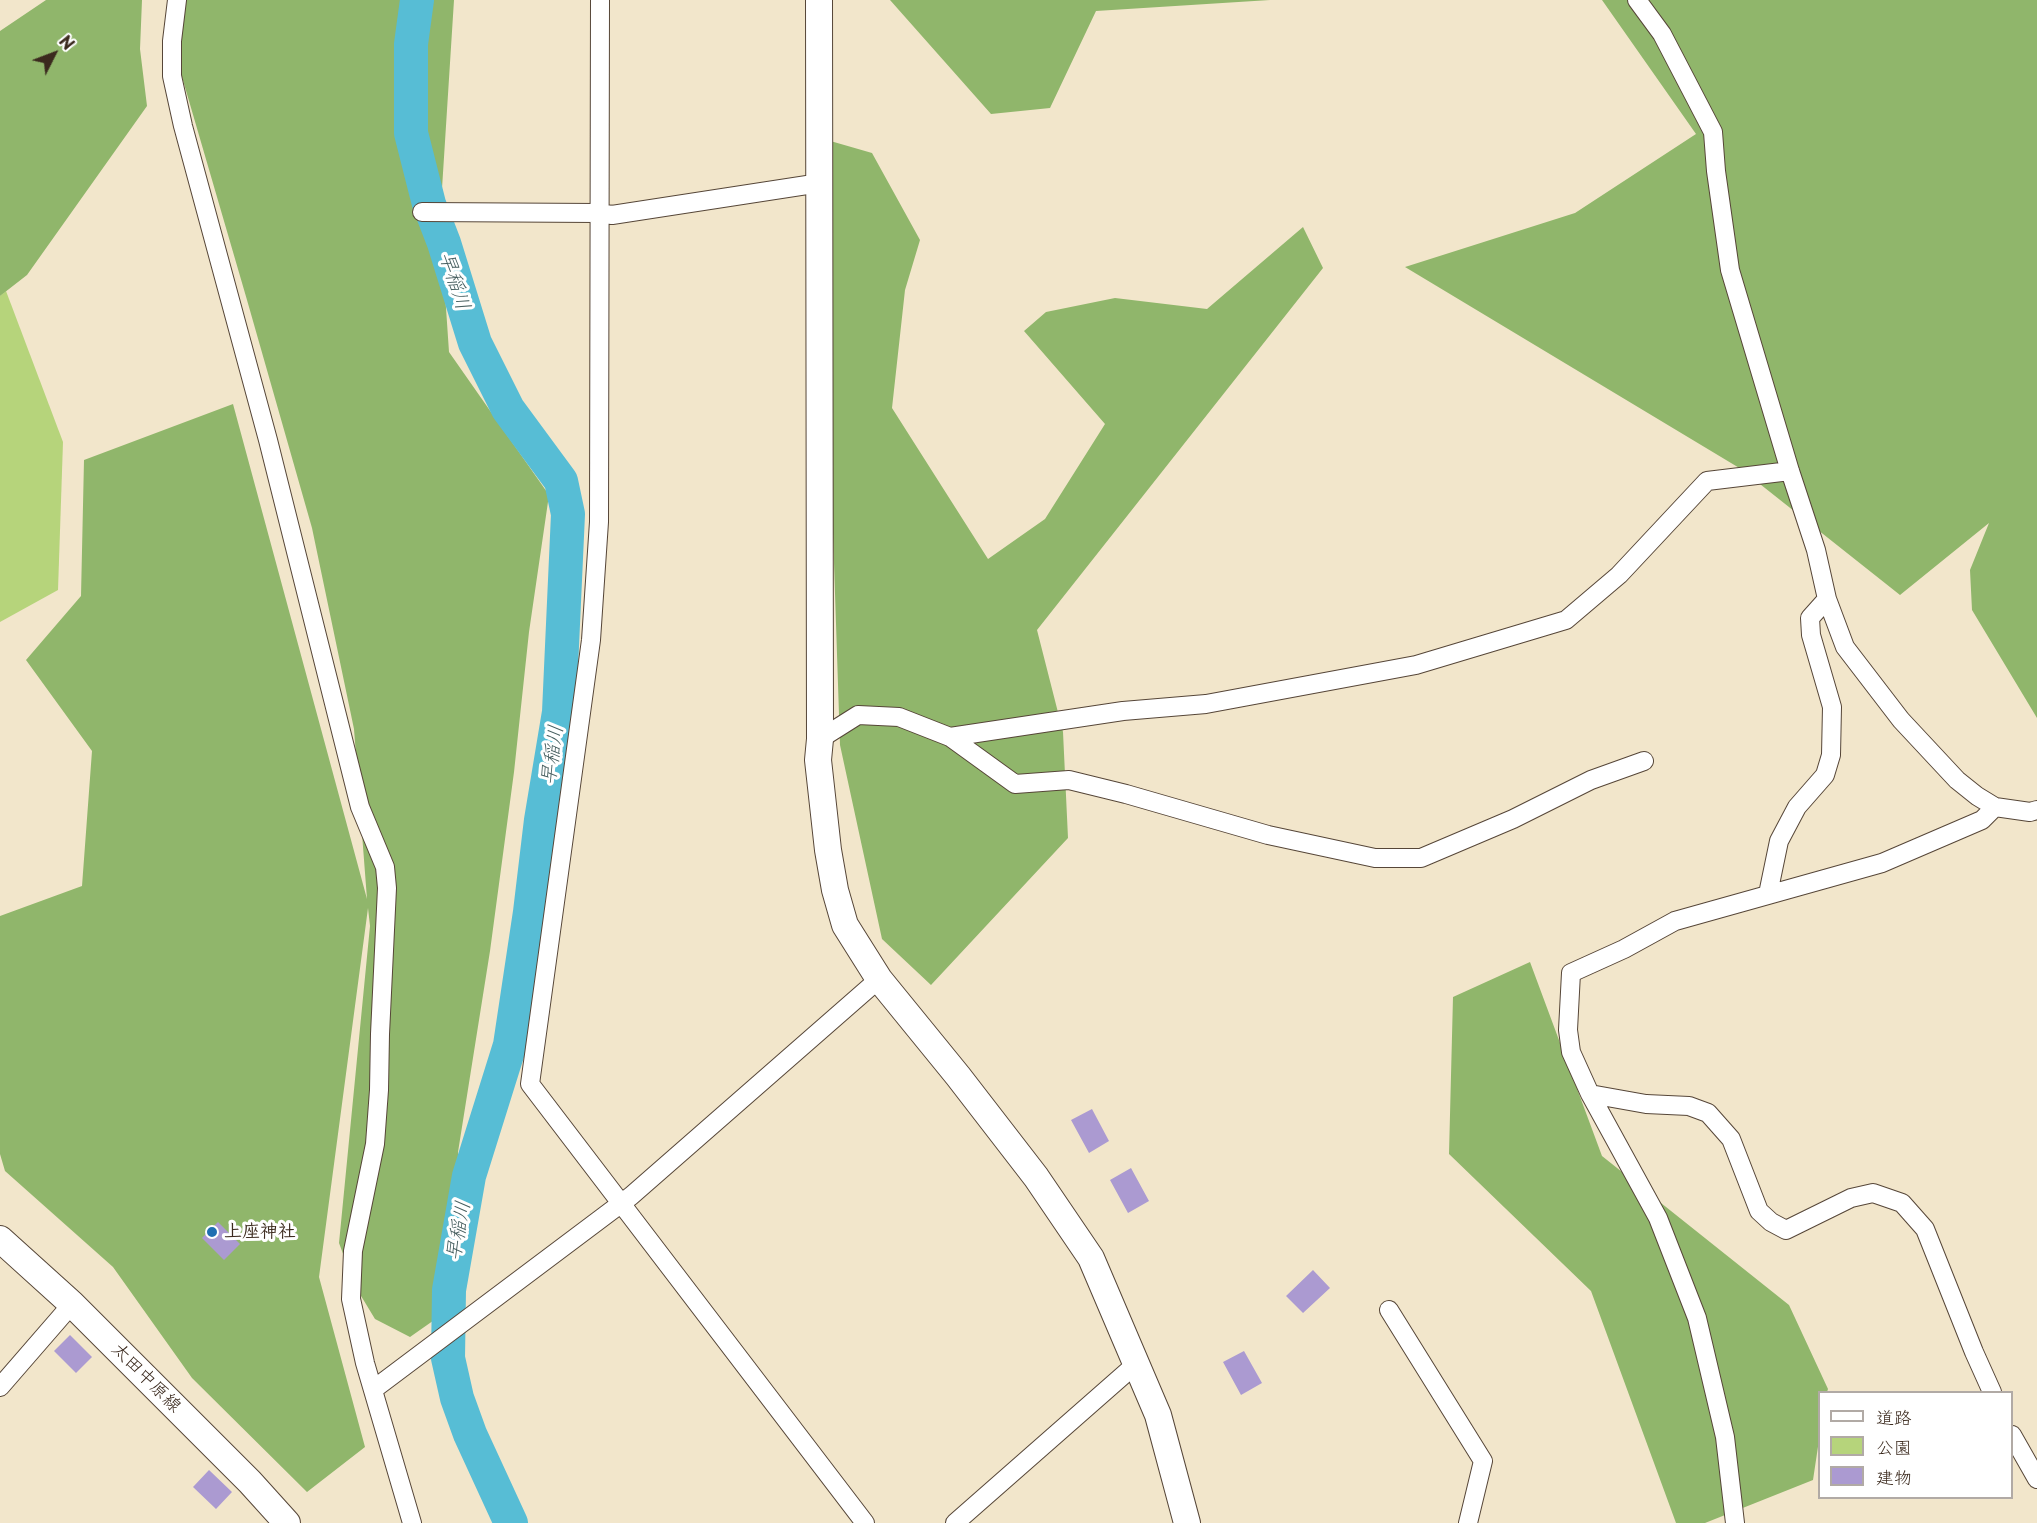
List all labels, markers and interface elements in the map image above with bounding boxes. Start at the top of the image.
north arrow [24,24,84,84]
text: N [54,29,81,55]
water label: 早稲川 [433,249,475,313]
water label: 早稲川 [537,724,569,786]
water label: 早稲川 [442,1199,476,1263]
place label: 上座神社 [224,1221,296,1243]
marker: 上座神社 [205,1225,219,1239]
street label: 太田中原線 [107,1339,185,1417]
legend [1818,1391,2013,1499]
text: 道路 [1876,1403,1912,1430]
text: 公園 [1876,1433,1912,1460]
text: 建物 [1876,1463,1912,1490]

